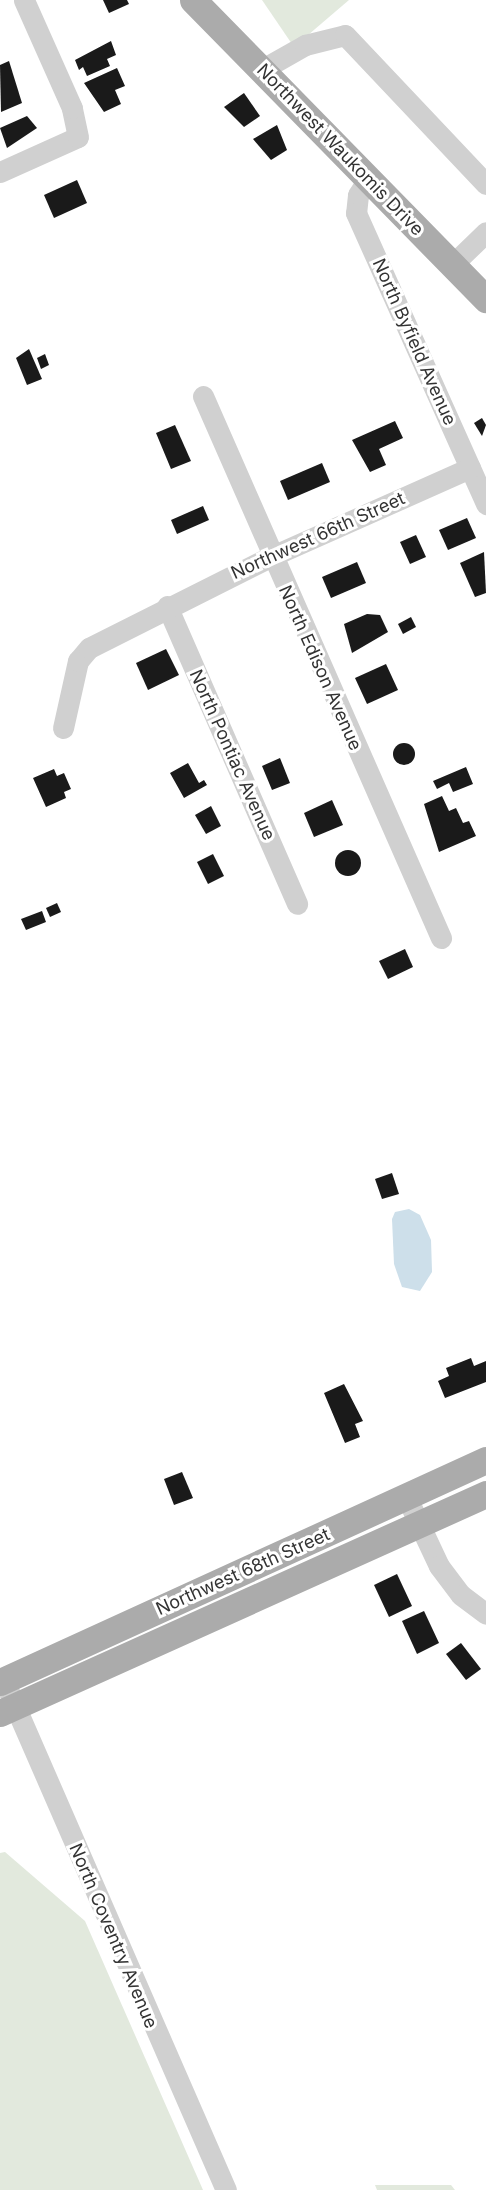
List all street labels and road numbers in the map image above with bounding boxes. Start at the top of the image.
street label: Northwest Waukomis Drive [252,60,428,240]
street label: North Byfield Avenue [367,255,461,429]
street label: Northwest 66th Street [228,488,408,584]
street label: North Edison Avenue [274,582,366,754]
street label: North Pontiac Avenue [185,666,279,844]
street label: Northwest 68th Street [153,1524,333,1620]
street label: North Coventry Avenue [64,1840,162,2032]

